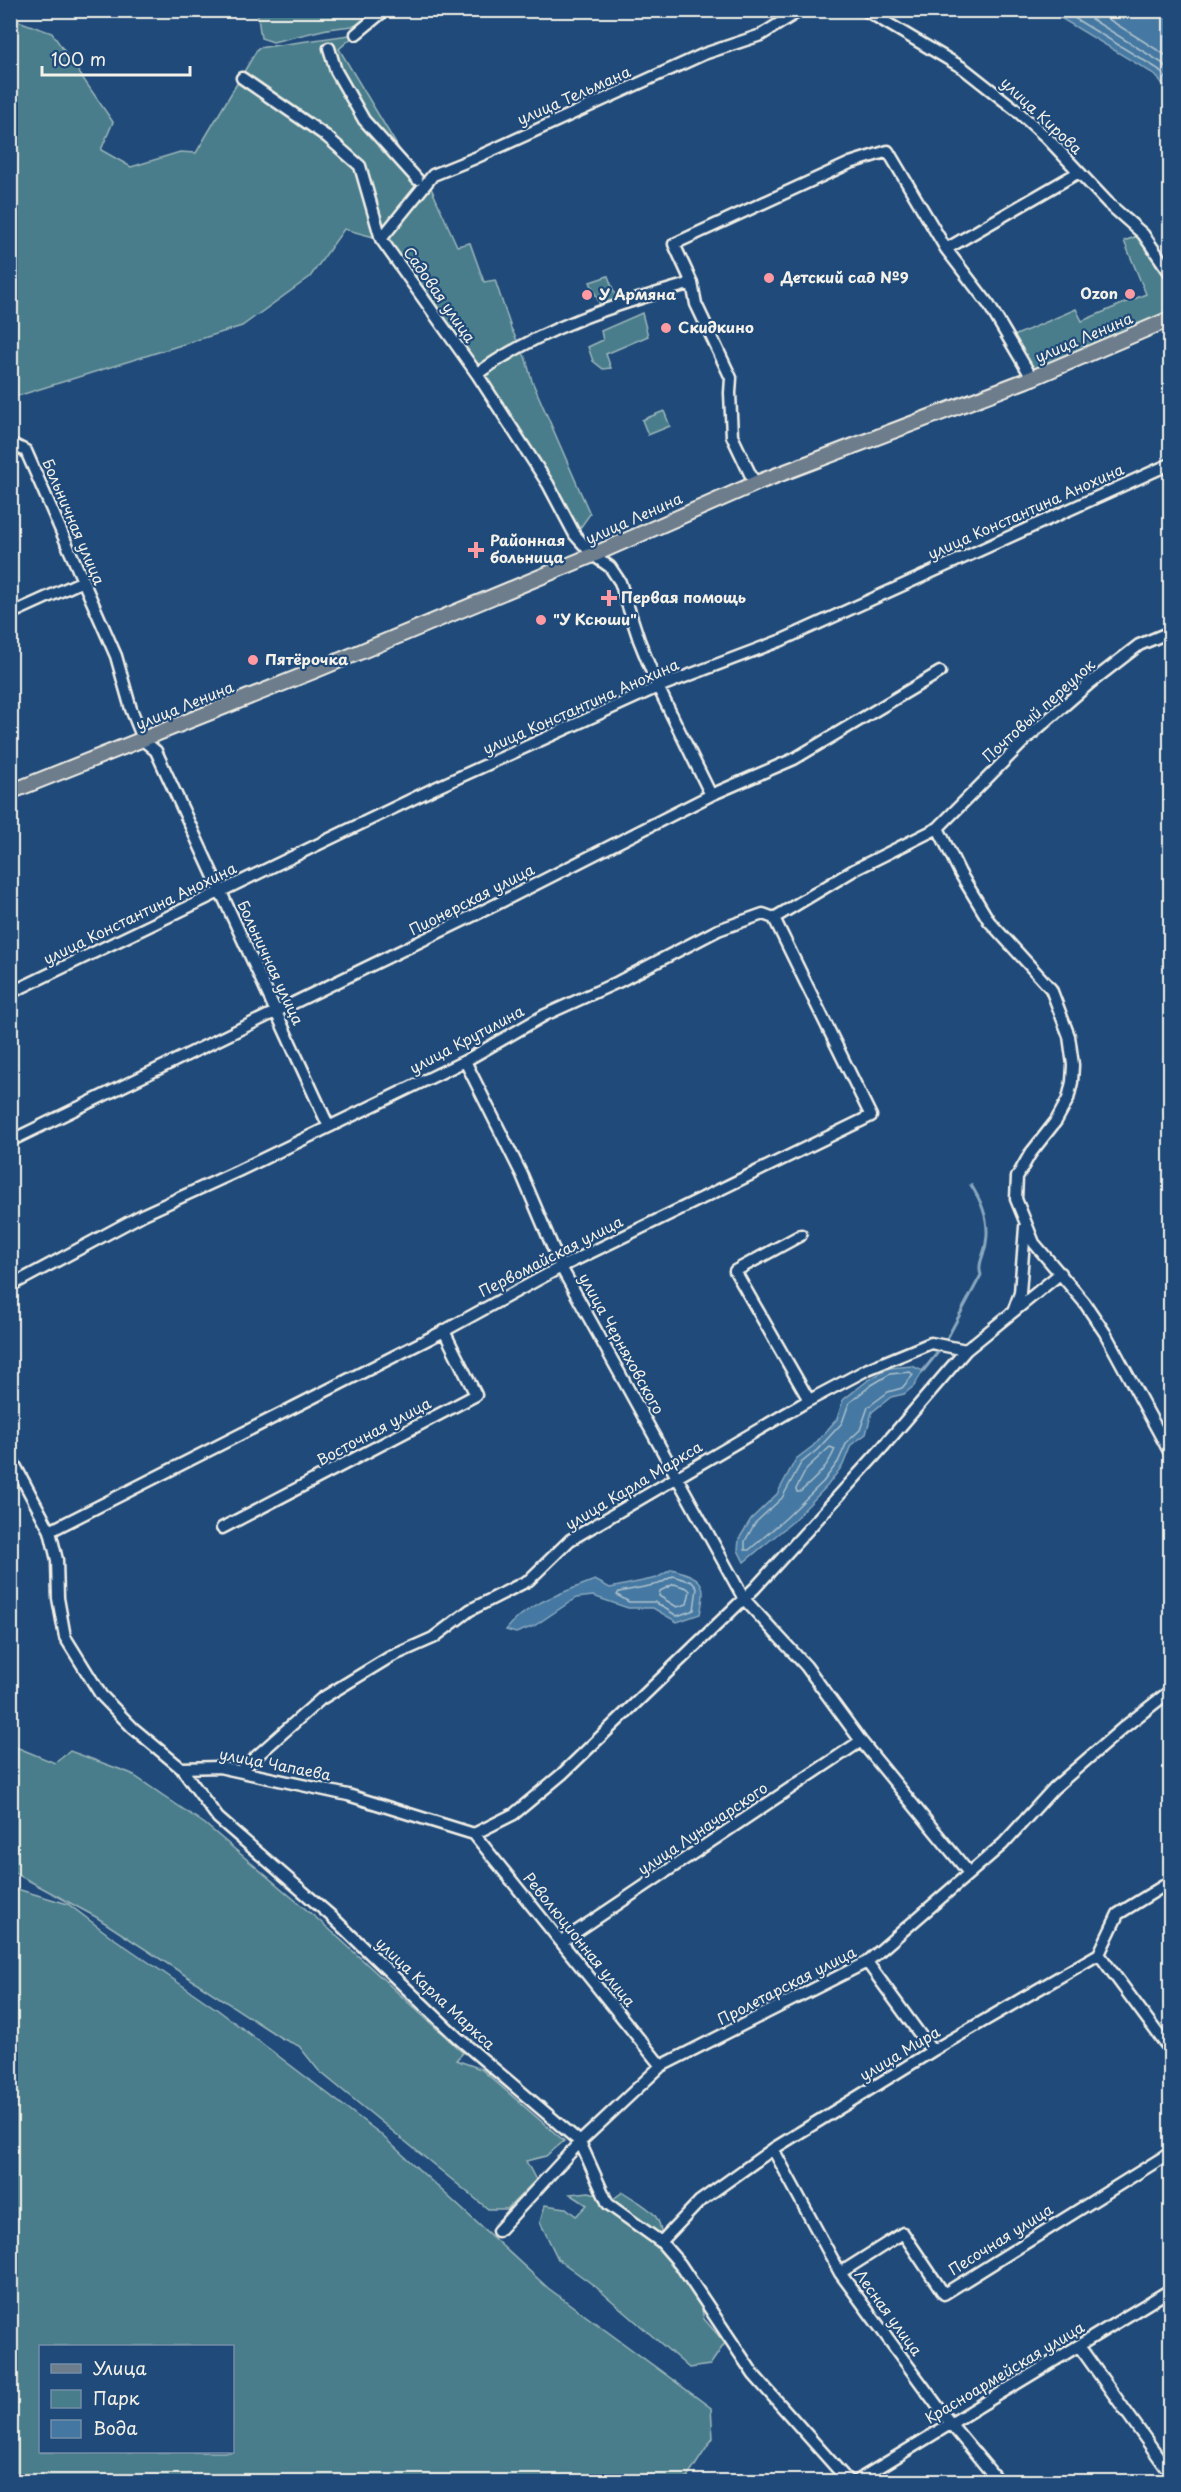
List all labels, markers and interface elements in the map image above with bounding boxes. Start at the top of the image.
scale bar [42,39,190,77]
text: 100 m [51,45,106,72]
street label: улица Тельмана [513,59,634,130]
street label: улица Кирова [996,71,1089,159]
street label: Садовая улица [398,241,482,347]
place label: Детский сад №9 [780,265,909,288]
marker: Детский сад №9 [762,271,776,285]
place label: Ozon [1080,281,1118,304]
place label: У Армяна [598,282,676,305]
marker: Ozon [1123,287,1137,301]
marker: У Армяна [580,288,594,302]
street label: улица Ленина [1031,305,1136,368]
place label: Скидкино [678,315,754,338]
marker: Скидкино [659,321,673,335]
street label: Больничная улица [37,455,112,589]
street label: улица Константина Анохина [924,457,1128,564]
street label: улица Ленина [581,486,686,549]
place label: Районная больница [490,528,565,568]
marker: Районная больница [467,541,485,559]
place label: Первая помощь [621,585,746,608]
marker: Первая помощь [602,591,616,605]
place label: "У Ксюши" [553,607,637,630]
marker: "У Ксюши" [534,613,548,627]
place label: Пятёрочка [265,647,349,670]
street label: улица Константина Анохина [479,652,683,759]
marker: Пятёрочка [246,653,260,667]
street label: Почтовый переулок [977,653,1100,767]
street label: улица Ленина [132,674,238,735]
street label: улица Константина Анохина [39,855,240,970]
street label: Пионерская улица [405,857,539,940]
street label: Больничная улица [232,896,311,1029]
street label: улица Крутилина [405,998,528,1079]
street label: Первомайская улица [474,1209,627,1302]
street label: улица Черняховского [574,1268,671,1418]
street label: Восточная улица [312,1391,435,1471]
street label: улица Карла Маркса [560,1434,707,1535]
street label: улица Чапаева [218,1741,334,1786]
street label: улица Луначарского [633,1776,772,1880]
street label: Революционная улица [519,1867,642,2012]
street label: улица Карла Маркса [371,1931,502,2055]
street label: Пролетарская улица [713,1939,860,2030]
street label: улица Мира [855,2019,944,2086]
street label: Песочная улица [943,2197,1057,2280]
street label: Лесная улица [850,2264,929,2361]
street label: Красноармейская улица [920,2315,1089,2428]
legend [39,2345,234,2453]
text: Улица [93,2354,147,2381]
text: Парк [93,2384,140,2411]
text: Вода [93,2414,138,2441]

